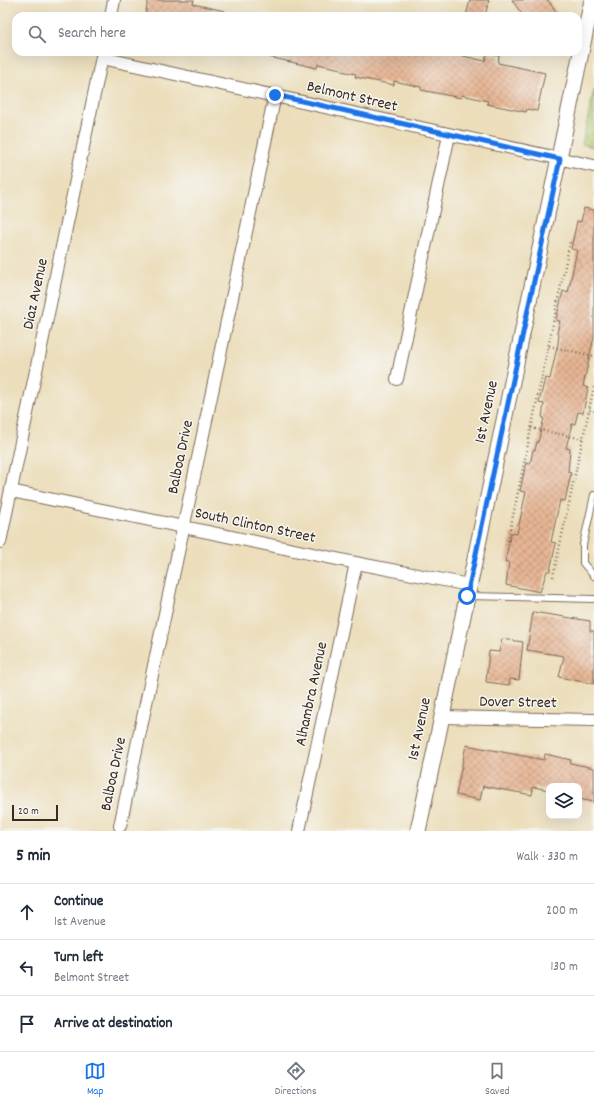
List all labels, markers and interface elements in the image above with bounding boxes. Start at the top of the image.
search box [12,12,582,56]
icon: search [26,23,48,45]
text: Search here [58,23,126,45]
street label: Belmont Street [304,75,400,119]
route end [266,86,284,104]
street label: Diaz Avenue [17,256,55,332]
street label: 1st Avenue [469,379,505,445]
street label: Balboa Drive [162,418,200,496]
street label: South Clinton Street [192,502,318,550]
route start [458,587,476,605]
street label: Alhambra Avenue [290,640,334,748]
street label: Dover Street [479,691,557,715]
street label: 1st Avenue [402,696,438,762]
street label: Balboa Drive [95,735,133,813]
map controls [546,783,582,819]
button: layers [546,783,582,819]
scale bar [12,803,58,822]
text: 20 m [18,804,39,820]
text: 5 min [16,845,50,869]
text: Walk · 330 m [517,848,578,867]
text: Continue [54,891,103,913]
icon: ahead [16,901,38,923]
text: 200 m [546,902,578,921]
text: 1st Avenue [54,913,106,932]
text: Turn left [54,947,103,969]
icon: left [16,957,38,979]
text: 130 m [550,958,578,977]
text: Belmont Street [54,969,129,988]
icon: arrive [16,1013,38,1035]
text: Arrive at destination [54,1013,172,1035]
tab: Map [84,1060,106,1100]
tab: Directions [275,1060,317,1100]
tab: Saved [485,1060,510,1100]

